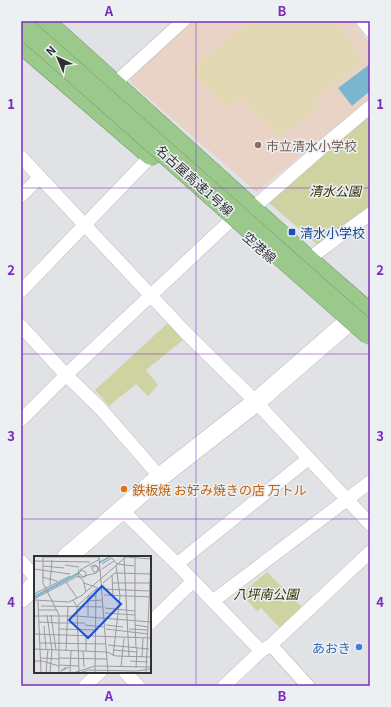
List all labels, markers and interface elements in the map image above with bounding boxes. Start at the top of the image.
text: A [104,1,114,20]
text: B [278,1,287,20]
north arrow [38,38,78,78]
text: N [42,41,59,59]
text: 1 [7,94,15,113]
text: 1 [376,94,384,113]
place label: 市立清水小学校 [266,136,357,155]
street label: 名古屋高速1号線 [152,140,238,220]
marker: 市立清水小学校 [253,140,263,150]
park label: 清水公園 [309,181,363,200]
place label: 清水小学校 [300,223,365,242]
street label: 空港線 [239,227,281,267]
marker: 清水小学校 [287,227,297,237]
text: 2 [7,260,15,279]
text: 2 [376,260,384,279]
text: 3 [7,426,15,445]
text: 3 [376,426,384,445]
place label: 鉄板焼 お好み焼きの店 万トル [132,480,307,499]
marker: 鉄板焼 お好み焼きの店 万トル [119,484,129,494]
inset map [34,556,151,673]
park label: 八坪南公園 [233,584,300,603]
text: 4 [7,592,15,611]
text: 4 [376,592,384,611]
place label: あおき [312,638,351,657]
marker: あおき [354,642,364,652]
text: A [104,686,114,705]
text: B [278,686,287,705]

